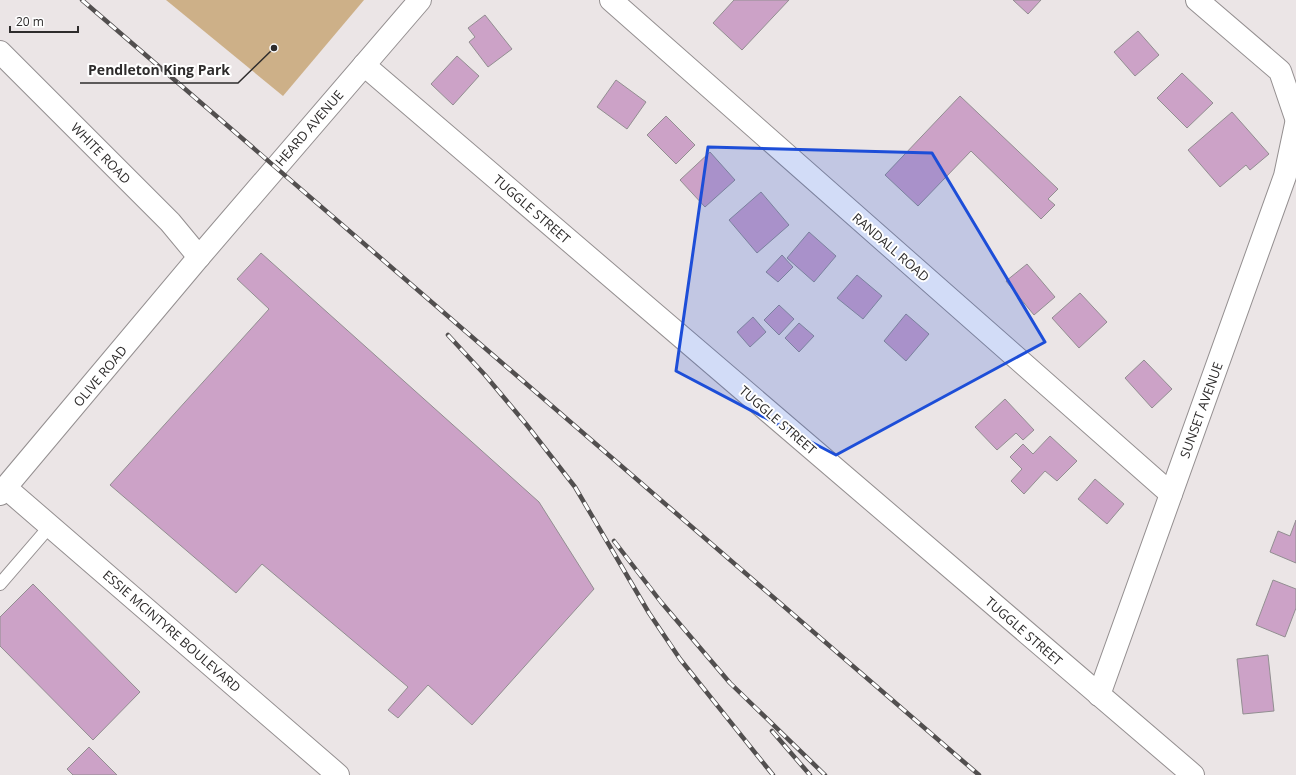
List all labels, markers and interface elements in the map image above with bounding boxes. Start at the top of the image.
scale bar [10,8,78,34]
text: 20 m [16,13,44,30]
callout: Pendleton King Park [80,57,238,83]
text: Pendleton King Park [88,60,230,79]
street label: HEARD AVENUE [271,86,347,170]
street label: WHITE ROAD [67,118,135,188]
street label: TUGGLE STREET [490,170,575,248]
street label: RANDALL ROAD [849,209,933,285]
street label: OLIVE ROAD [69,342,131,410]
street label: SUNSET AVENUE [1175,359,1227,461]
street label: TUGGLE STREET [736,381,821,459]
street label: ESSIE MCINTYRE BOULEVARD [99,566,245,696]
street label: TUGGLE STREET [982,592,1067,670]

